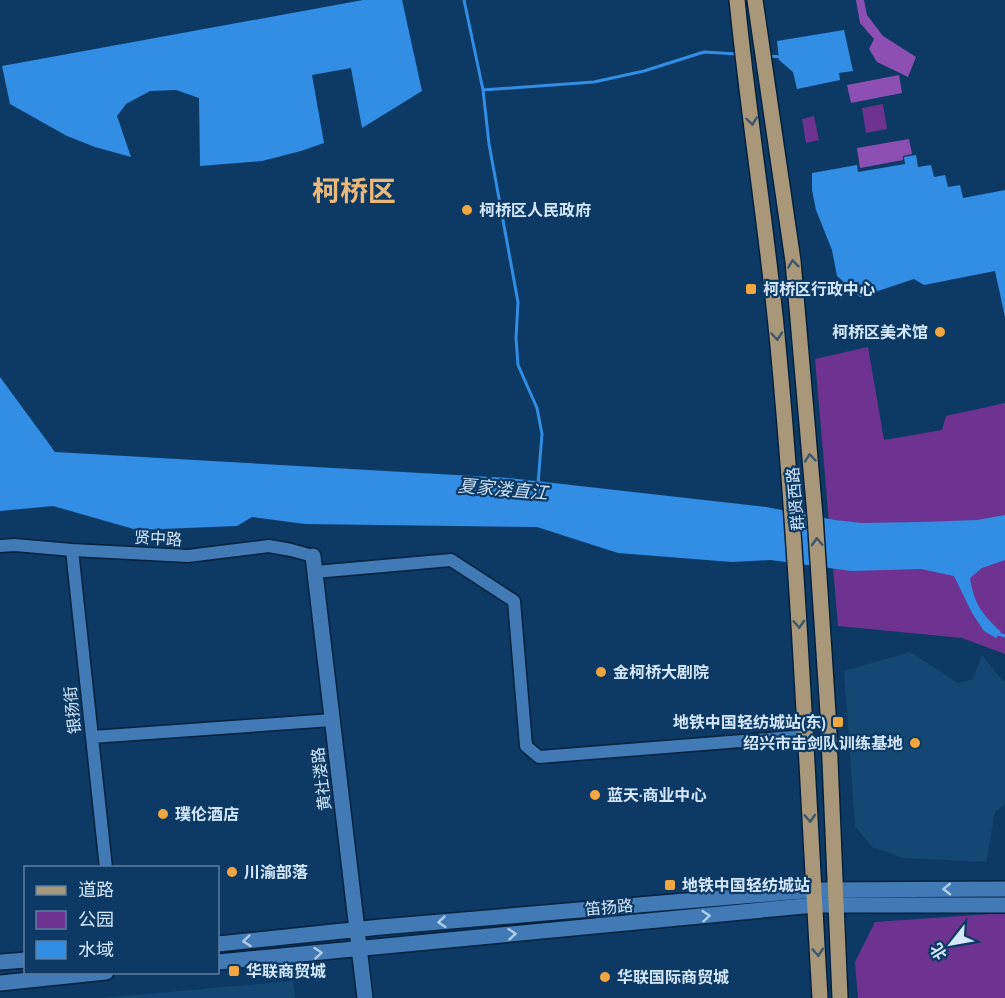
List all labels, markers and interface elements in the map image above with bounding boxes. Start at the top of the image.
one-way arrow [745,117,757,126]
district label: 柯桥区 [312,172,396,209]
place label: 柯桥区人民政府 [479,200,591,220]
marker: 柯桥区人民政府 [460,203,474,217]
one-way arrow [787,259,799,268]
place label: 柯桥区行政中心 [763,279,875,299]
marker: 柯桥区行政中心 [744,282,758,296]
place label: 柯桥区美术馆 [832,322,928,342]
marker: 柯桥区美术馆 [933,325,947,339]
one-way arrow [770,331,783,340]
one-way arrow [804,453,817,462]
street label: 群贤西路 [782,466,808,532]
water label: 夏家溇直江 [457,474,551,505]
street label: 贤中路 [134,527,182,549]
one-way arrow [810,538,823,547]
one-way arrow [792,619,805,628]
place label: 金柯桥大剧院 [613,662,709,682]
marker: 金柯桥大剧院 [594,665,608,679]
street label: 银扬街 [60,685,84,735]
place label: 地铁中国轻纺城站(东) [673,712,826,732]
marker: 地铁中国轻纺城站(东) [831,715,845,729]
place label: 绍兴市击剑队训练基地 [743,733,903,753]
marker: 绍兴市击剑队训练基地 [908,736,922,750]
street label: 黄社溇路 [307,746,335,812]
place label: 蓝天·商业中心 [607,785,706,805]
marker: 蓝天·商业中心 [588,788,602,802]
place label: 璞伦酒店 [175,804,239,824]
marker: 璞伦酒店 [156,807,170,821]
one-way arrow [803,814,816,823]
place label: 川渝部落 [244,862,308,882]
marker: 川渝部落 [225,865,239,879]
legend [24,866,219,974]
place label: 地铁中国轻纺城站 [682,875,810,895]
text: 道路 [78,878,114,901]
marker: 地铁中国轻纺城站 [663,878,677,892]
one-way arrow [942,883,951,895]
street label: 笛扬路 [584,895,634,919]
text: 公园 [78,908,114,931]
one-way arrow [701,910,710,923]
north arrow [921,914,981,974]
one-way arrow [437,915,446,928]
one-way arrow [507,928,516,941]
one-way arrow [243,934,252,946]
text: 水域 [78,938,114,961]
text: 北 [925,940,951,964]
one-way arrow [313,947,322,960]
one-way arrow [811,947,824,956]
place label: 华联商贸城 [246,961,326,981]
marker: 华联商贸城 [227,964,241,978]
place label: 华联国际商贸城 [617,967,729,987]
marker: 华联国际商贸城 [598,970,612,984]

